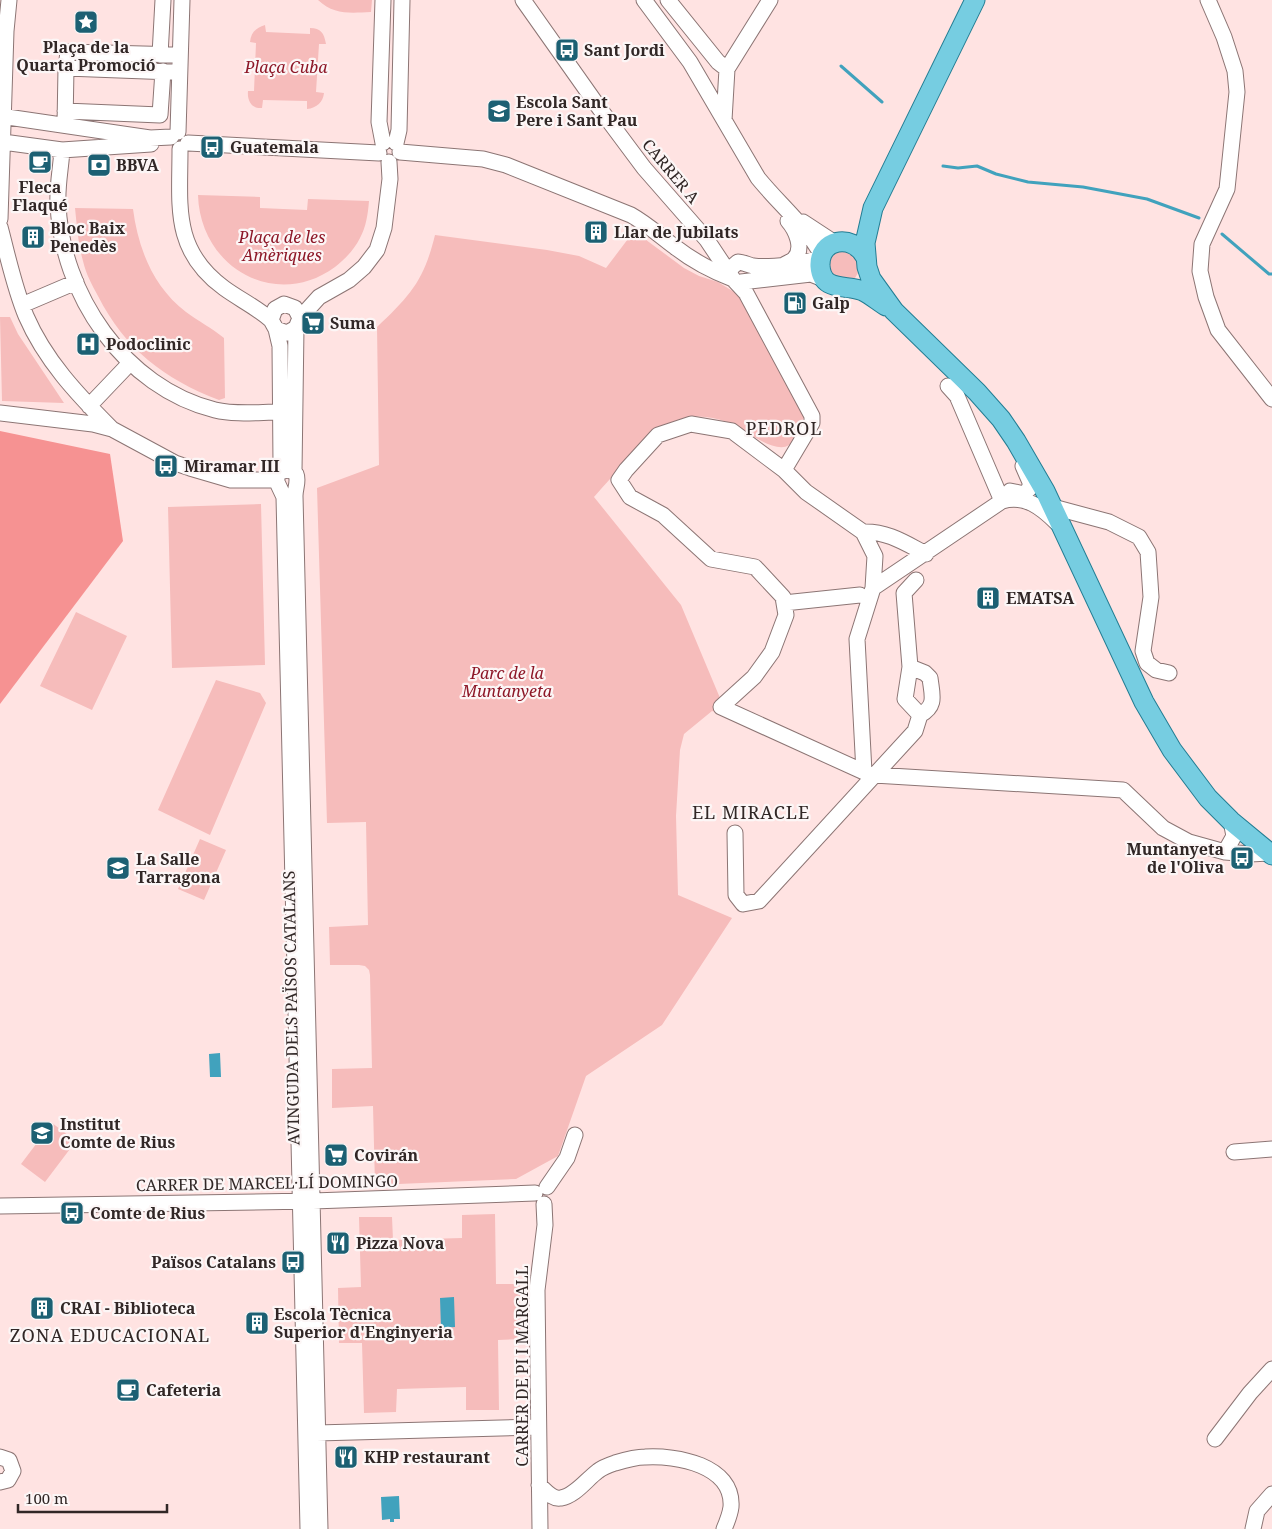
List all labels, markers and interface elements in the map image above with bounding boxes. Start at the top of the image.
place icon: Plaça de la Quarta Promoció [73,9,99,35]
place label: Plaça de la Quarta Promoció [16,36,156,76]
bus stop icon: Sant Jordi [554,37,580,63]
place label: Sant Jordi [584,39,665,61]
park label: Plaça Cuba [243,56,328,78]
place label: Escola Sant Pere i Sant Pau [516,91,638,131]
school or university icon: Escola Sant Pere i Sant Pau [486,98,512,124]
bus stop icon: Guatemala [199,134,225,160]
street label: CARRER A [637,134,705,208]
place label: Guatemala [230,136,319,158]
cafe icon: Fleca Flaqué [27,149,53,175]
bank icon: BBVA [86,152,112,178]
place label: BBVA [116,154,160,176]
place label: Fleca Flaqué [12,176,68,216]
place label: Bloc Baix Penedès [50,217,126,257]
building icon: Llar de Jubilats [583,219,609,245]
place label: Llar de Jubilats [614,221,739,243]
building icon: Bloc Baix Penedès [20,224,46,250]
park label: Plaça de les Amèriques [238,226,325,266]
fuel station icon: Galp [782,290,808,316]
place label: Galp [812,292,850,314]
supermarket icon: Suma [300,310,326,336]
place label: Suma [330,312,376,334]
hospital icon: Podoclinic [75,331,101,357]
place label: Podoclinic [106,333,191,355]
district label: PEDROL [745,416,823,440]
bus stop icon: Miramar III [153,453,179,479]
place label: Miramar III [184,455,280,477]
building icon: EMATSA [975,585,1001,611]
place label: EMATSA [1006,587,1075,609]
park label: Parc de la Muntanyeta [461,662,553,702]
district label: EL MIRACLE [692,800,810,824]
place label: Muntanyeta de l'Oliva [1126,838,1224,878]
bus stop icon: Muntanyeta de l'Oliva [1229,845,1255,871]
place label: La Salle Tarragona [136,848,221,888]
school or university icon: La Salle Tarragona [105,855,131,881]
street label: AVINGUDA DELS PAÏSOS CATALANS [278,870,304,1146]
place label: Institut Comte de Rius [60,1113,175,1153]
school or university icon: Institut Comte de Rius [29,1120,55,1146]
supermarket icon: Covirán [323,1142,349,1168]
place label: Covirán [354,1144,419,1166]
street label: CARRER DE MARCEL·LÍ DOMINGO [136,1170,398,1196]
bus stop icon: Comte de Rius [59,1200,85,1226]
place label: Comte de Rius [90,1202,205,1224]
restaurant icon: Pizza Nova [325,1230,351,1256]
place label: Pizza Nova [356,1232,445,1254]
bus stop icon: Països Catalans [280,1249,306,1275]
place label: Països Catalans [151,1251,276,1273]
street label: CARRER DE PI I MARGALL [511,1265,533,1467]
building icon: CRAI - Biblioteca [29,1295,55,1321]
place label: CRAI - Biblioteca [60,1297,196,1319]
place label: Escola Tècnica Superior d'Enginyeria [274,1303,453,1343]
building icon: Escola Tècnica Superior d'Enginyeria [244,1310,270,1336]
district label: ZONA EDUCACIONAL [10,1323,210,1347]
cafe icon: Cafeteria [115,1377,141,1403]
place label: Cafeteria [146,1379,222,1401]
restaurant icon: KHP restaurant [333,1444,359,1470]
place label: KHP restaurant [364,1446,491,1468]
scale bar [18,1482,166,1514]
text: 100 m [25,1488,68,1508]

